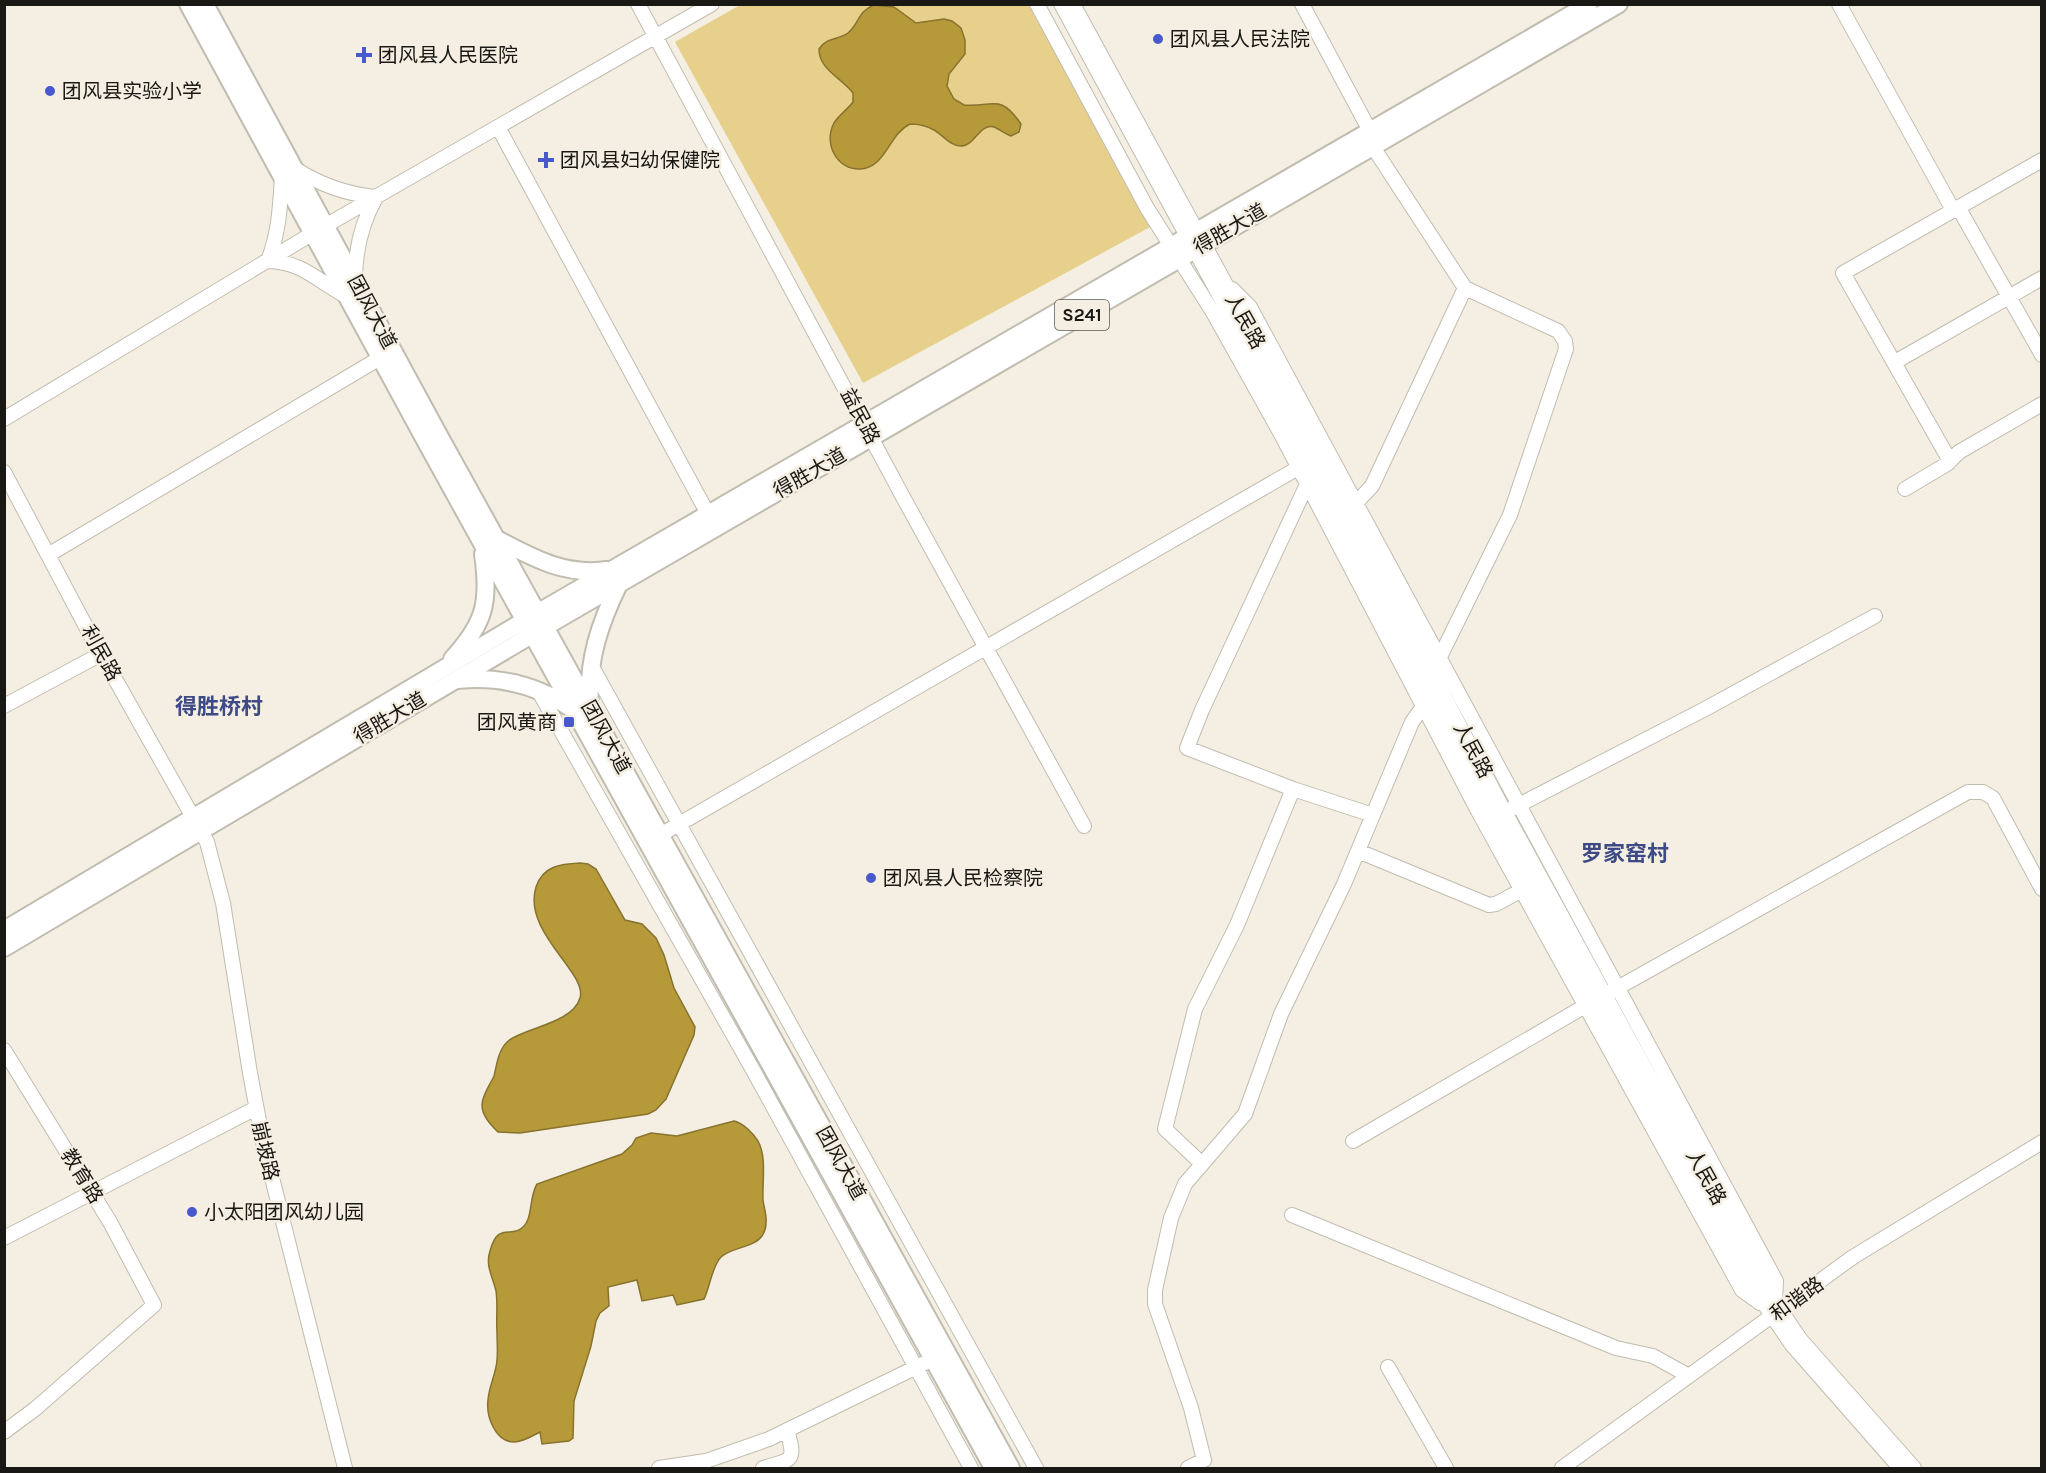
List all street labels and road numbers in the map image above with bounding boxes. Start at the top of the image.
street label: 得胜大道 [1190,199,1270,259]
street label: 团风大道 [343,271,401,353]
street label: 人民路 [1220,289,1270,353]
road number: S241 [1055,300,1109,330]
street label: 益民路 [836,384,884,448]
street label: 得胜大道 [770,443,850,503]
street label: 利民路 [76,621,126,685]
street label: 得胜大道 [350,688,430,748]
street label: 团风大道 [577,696,635,778]
street label: 人民路 [1449,718,1497,782]
street label: 崩坡路 [247,1119,283,1183]
street label: 团风大道 [812,1122,870,1204]
street label: 教育路 [56,1144,108,1208]
street label: 人民路 [1681,1145,1731,1209]
street label: 和谐路 [1766,1272,1828,1326]

